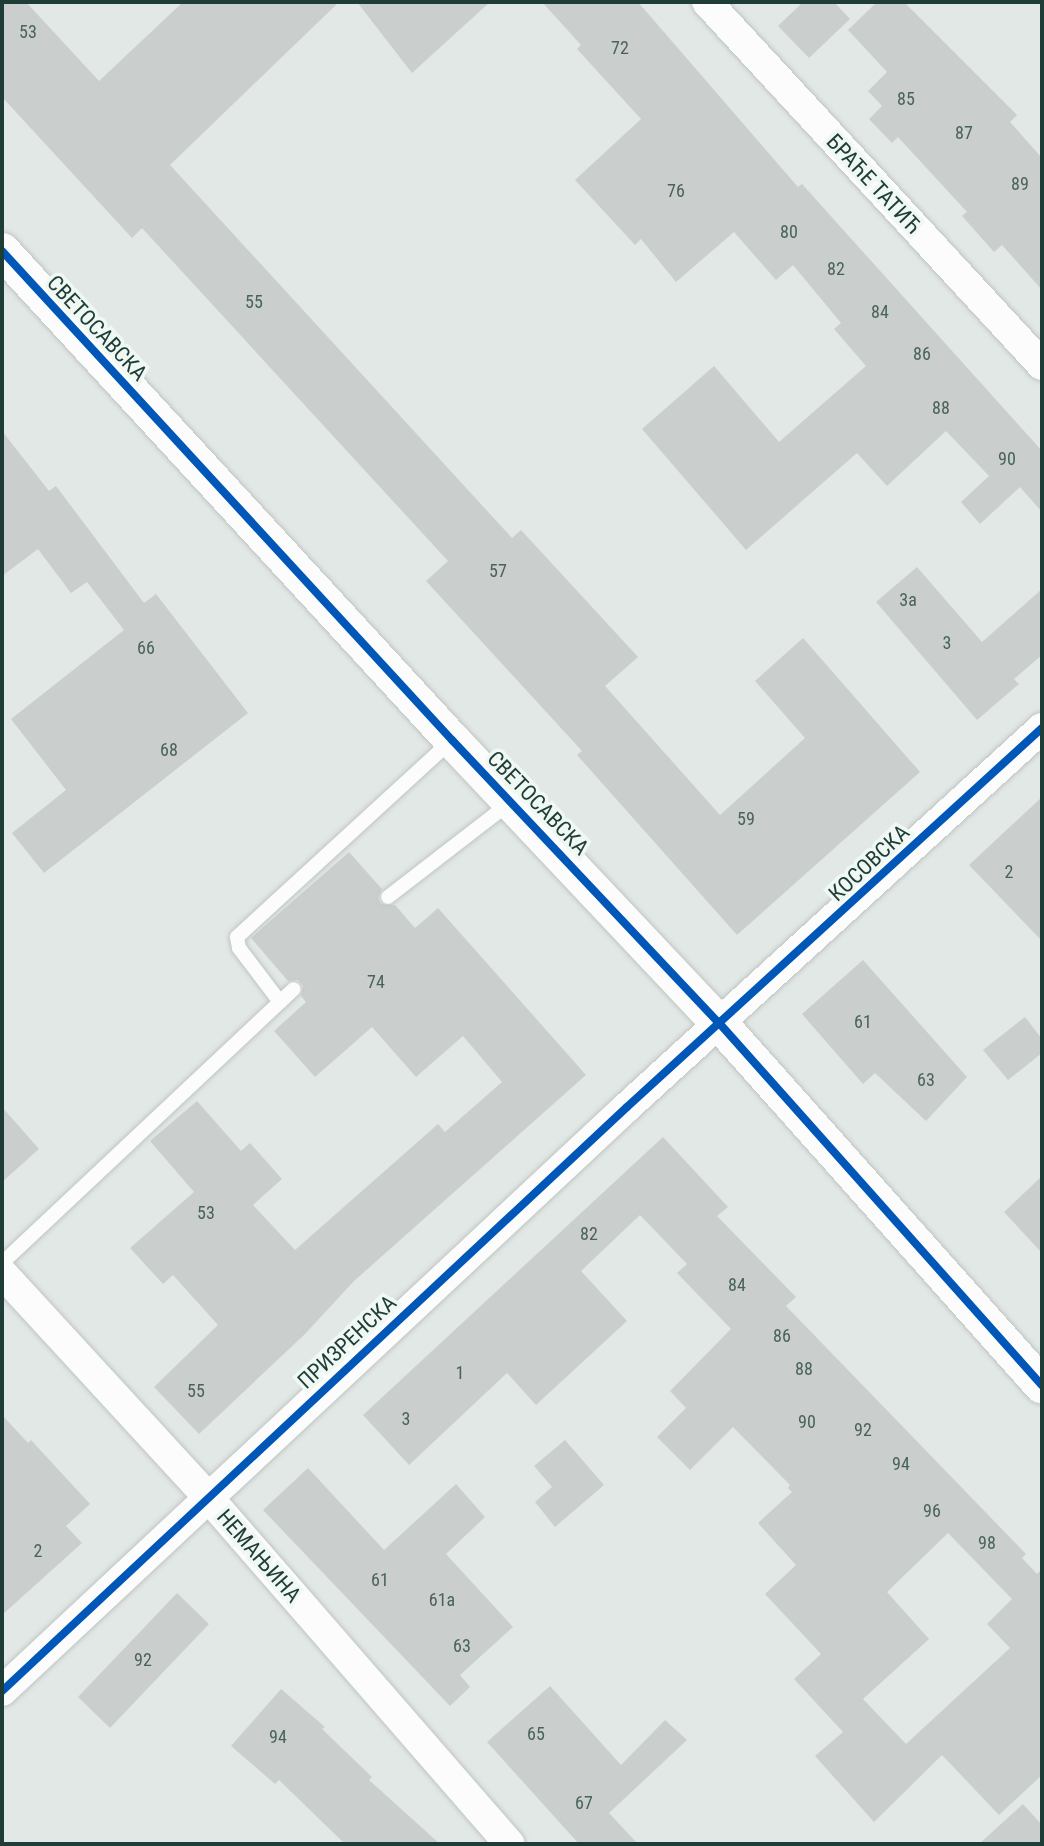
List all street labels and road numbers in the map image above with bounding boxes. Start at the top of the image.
street label: БРАЋЕ ТАТИЋ [821,128,927,240]
street label: СВЕТОСАВСКА [41,270,153,386]
street label: СВЕТОСАВСКА [482,745,594,861]
street label: КОСОВСКА [823,819,915,907]
street label: ПРИЗРЕНСКА [292,1290,402,1394]
street label: НЕМАЊИНА [211,1504,307,1608]

